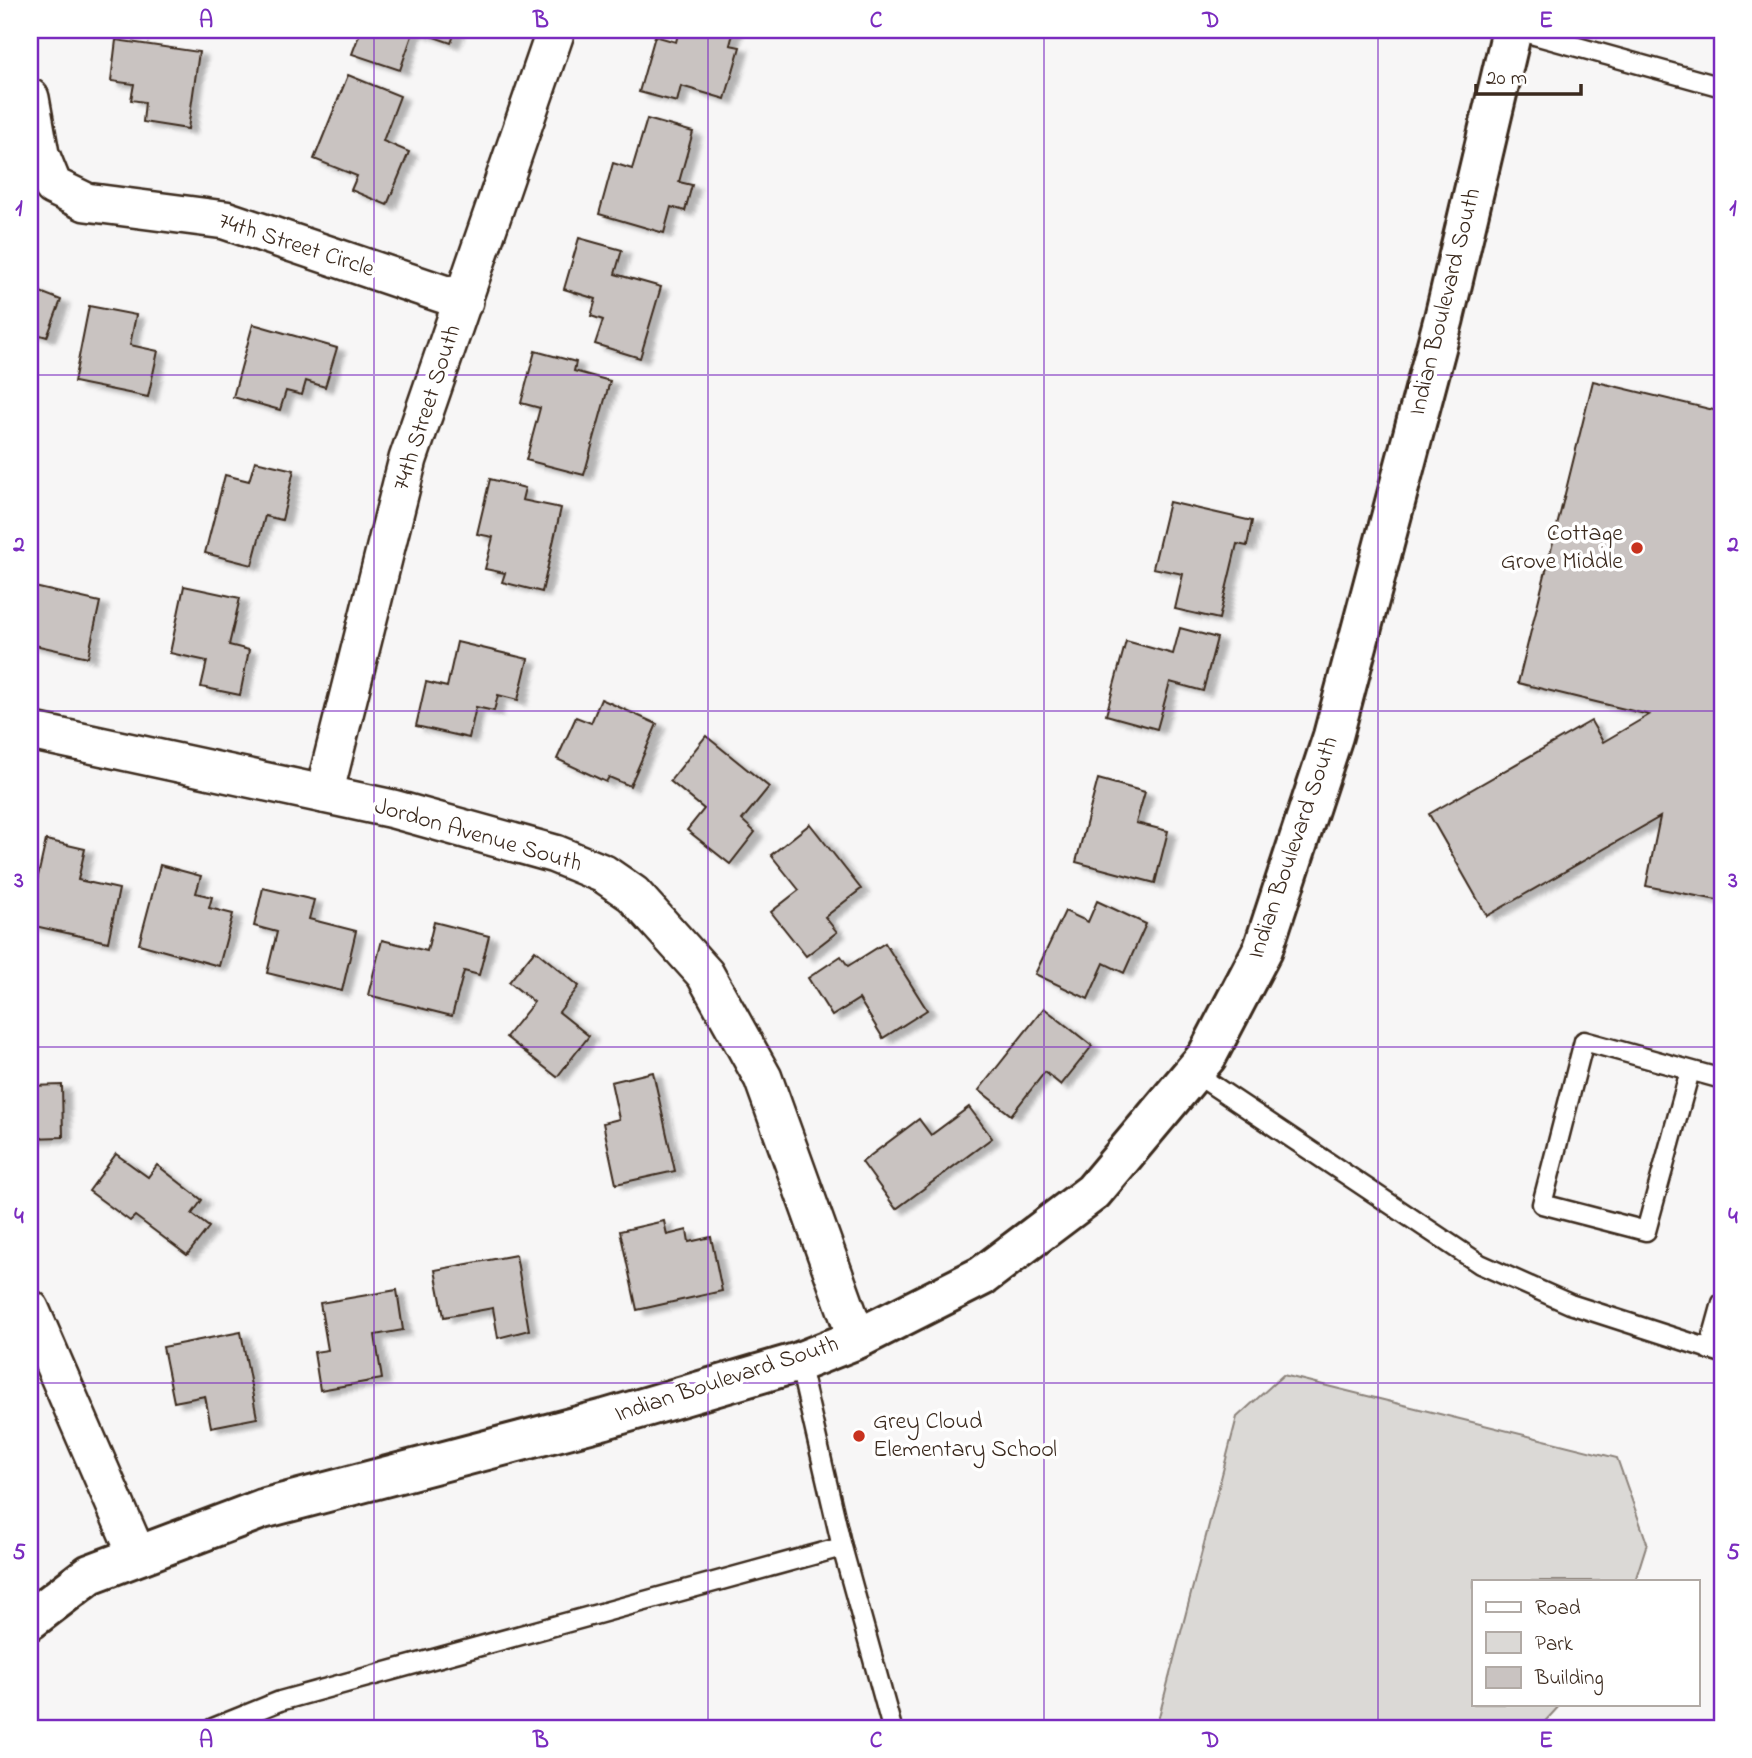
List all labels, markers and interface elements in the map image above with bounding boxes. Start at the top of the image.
text: A [199,5,213,38]
text: B [532,5,549,38]
text: C [870,5,883,38]
text: D [1202,5,1219,38]
text: E [1539,5,1553,38]
scale bar [1476,52,1580,96]
text: 20 m [1486,64,1527,94]
street label: Indian Boulevard South [1401,185,1491,419]
text: 1 [15,193,23,226]
text: 1 [1729,193,1737,226]
street label: 74th Street Circle [214,204,379,288]
street label: 74th Street South [385,320,471,496]
place label: Cottage Grove Middle [1501,517,1623,580]
text: 2 [12,529,25,562]
text: 2 [1726,529,1739,562]
marker: Cottage Grove Middle [1629,540,1645,556]
street label: Indian Boulevard South [1239,732,1349,964]
street label: Jordon Avenue South [370,790,586,882]
text: 3 [13,865,24,898]
text: 3 [1727,865,1738,898]
text: 4 [14,1201,24,1234]
text: 4 [1728,1201,1738,1234]
street label: Indian Boulevard South [611,1327,843,1433]
place label: Grey Cloud Elementary School [873,1405,1057,1469]
marker: Grey Cloud Elementary School [851,1428,867,1444]
text: 5 [12,1537,26,1570]
text: 5 [1726,1537,1740,1570]
legend [1472,1580,1700,1706]
text: Road [1535,1594,1581,1624]
text: Park [1535,1630,1574,1660]
text: Building [1534,1664,1604,1696]
text: A [199,1725,213,1758]
text: B [532,1725,549,1758]
text: C [870,1725,883,1758]
text: D [1202,1725,1219,1758]
text: E [1539,1725,1553,1758]

